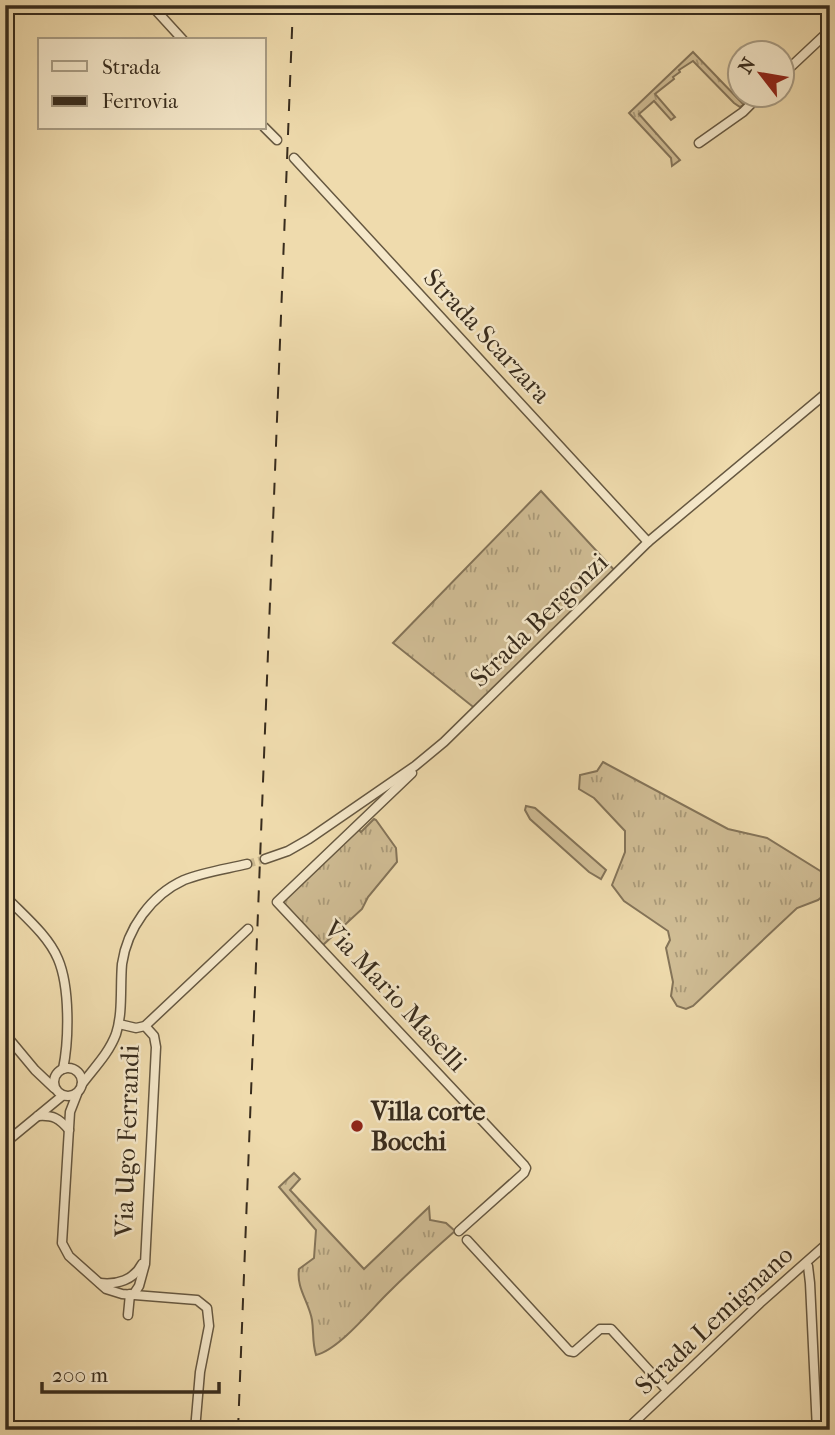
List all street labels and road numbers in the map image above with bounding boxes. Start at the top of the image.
street label: Strada Scarzara [417,262,558,410]
street label: Strada Bergonzi [464,546,615,693]
street label: Via Mario Maselli [316,913,473,1078]
street label: Via Ugo Ferrandi [108,1044,146,1239]
street label: Strada Lemignano [629,1239,799,1401]

